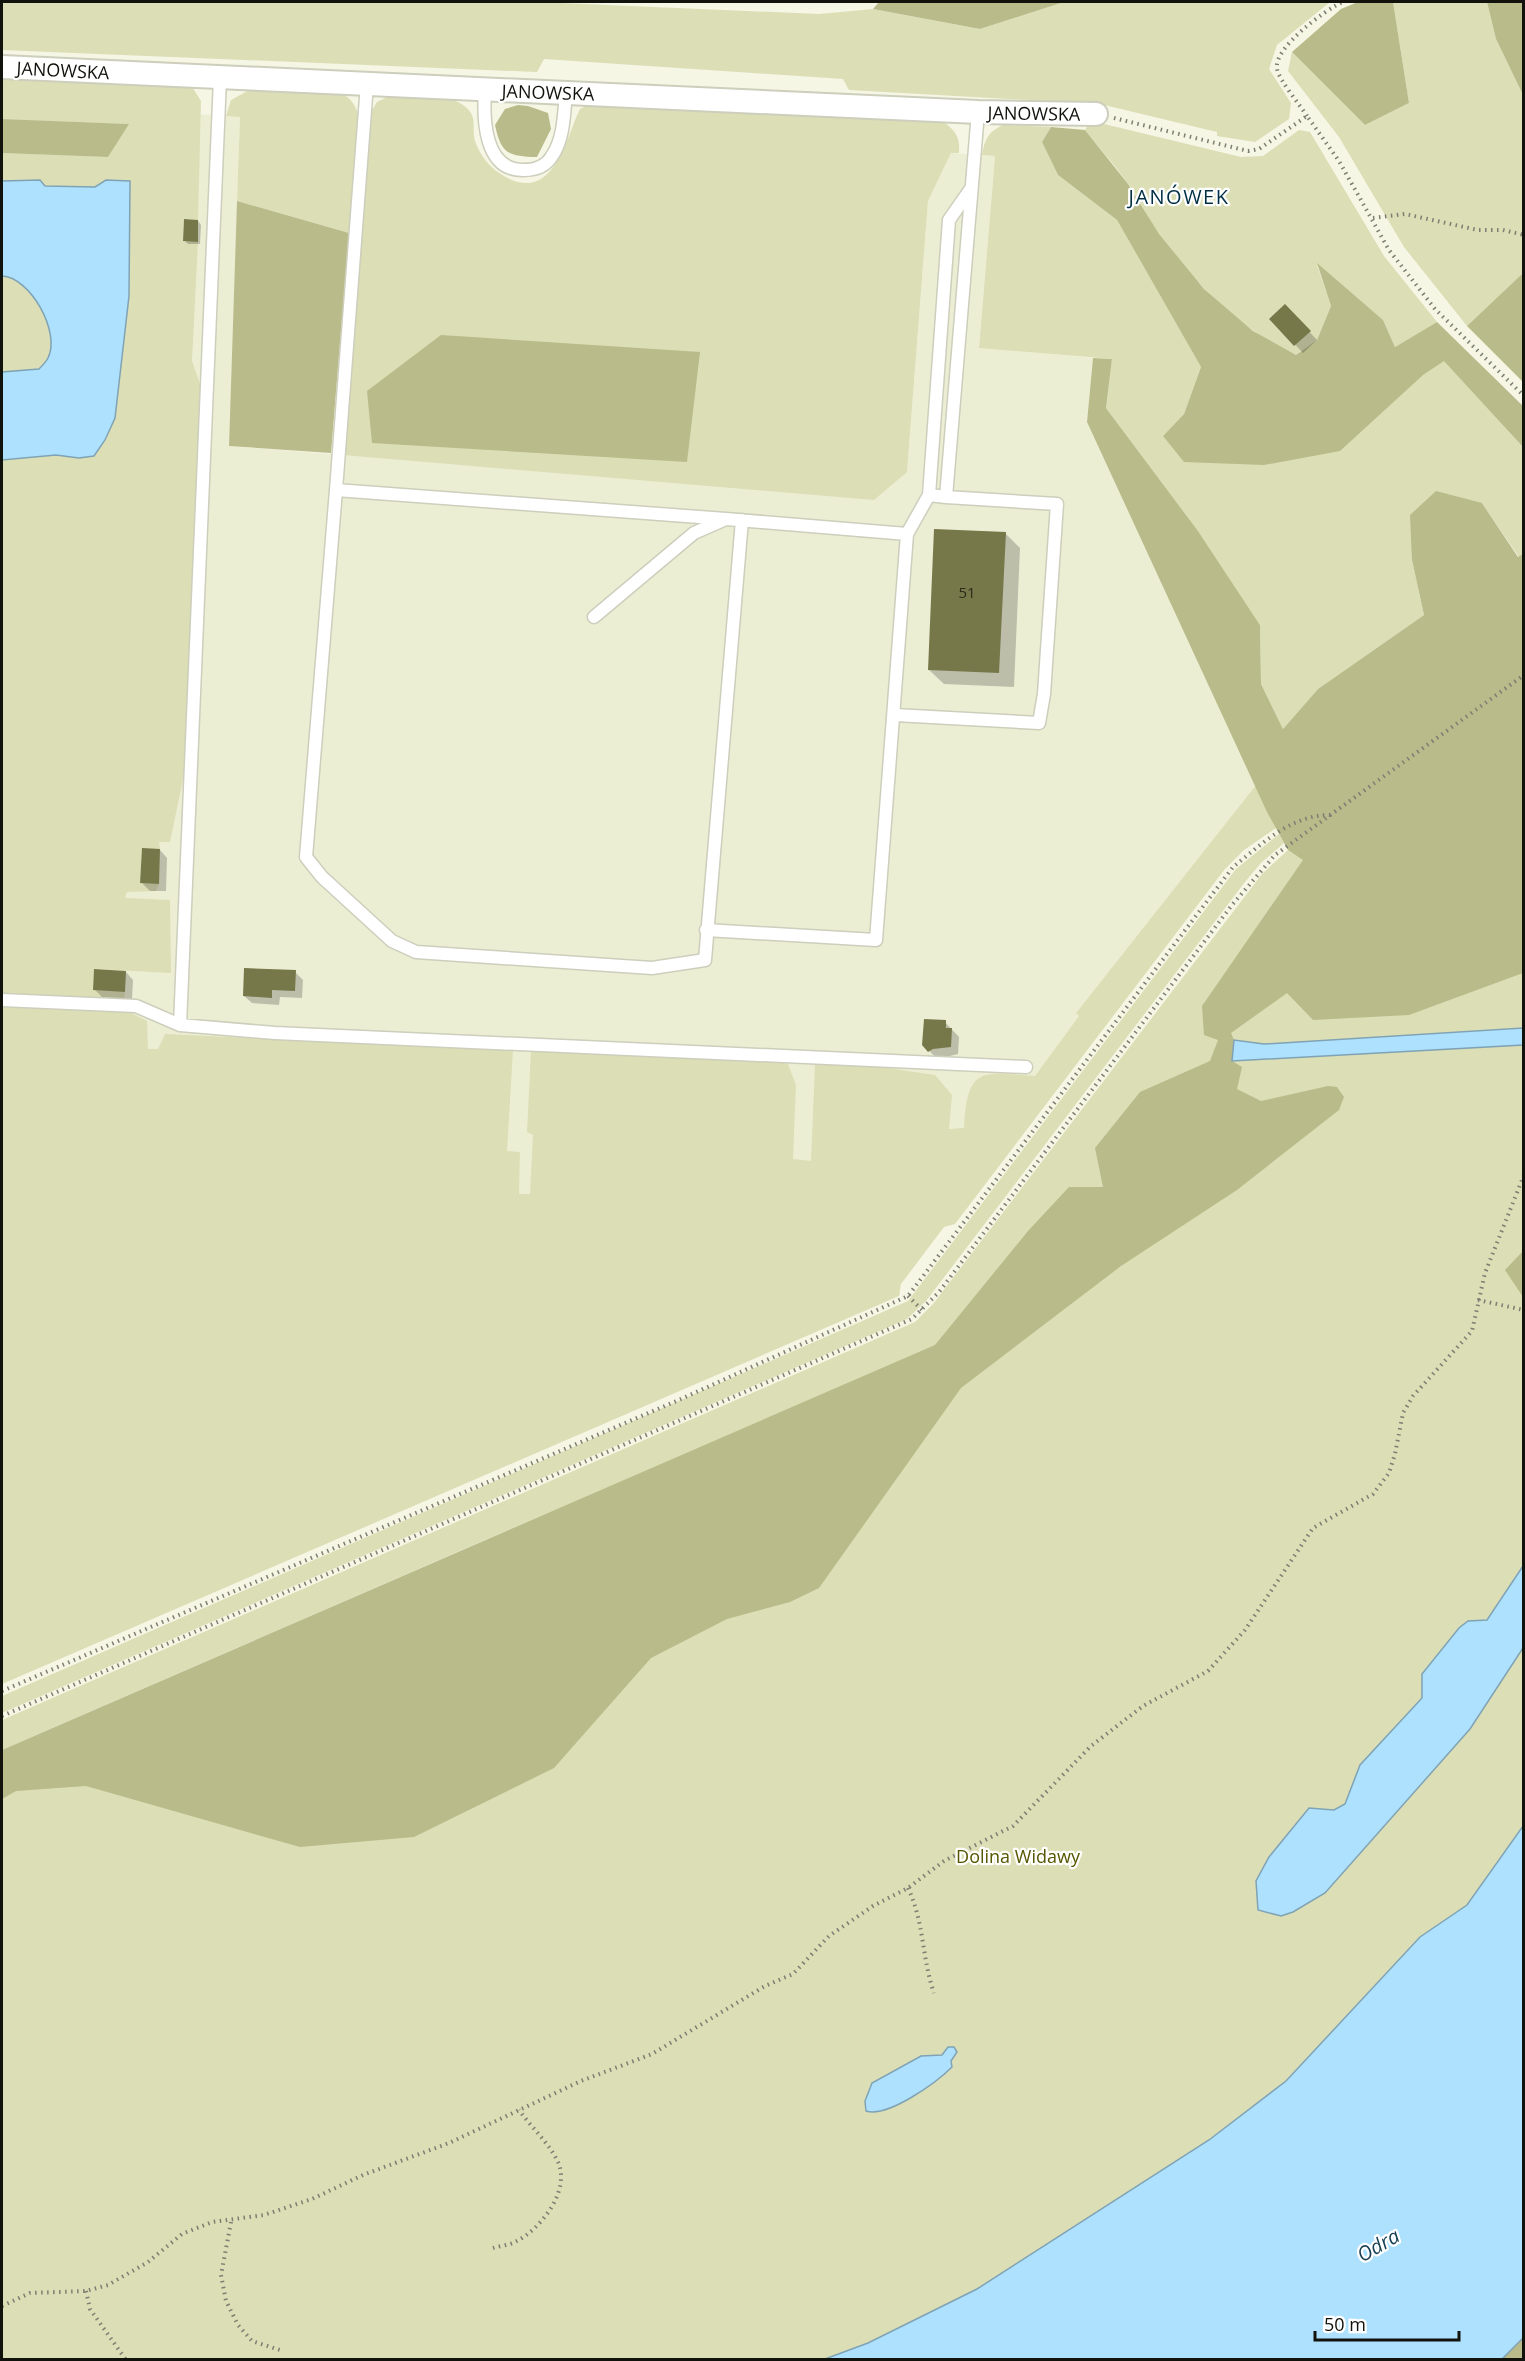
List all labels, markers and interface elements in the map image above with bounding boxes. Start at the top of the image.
street label: JANOWSKA [14,55,111,84]
street label: JANOWSKA [499,78,595,106]
street label: JANOWSKA [985,100,1081,126]
district label: JANÓWEK [1127,183,1229,210]
house number: 51 [958,582,976,602]
park label: Dolina Widawy [956,1844,1081,1868]
water label: Odra [1352,2222,1404,2268]
scale bar [1315,2304,1459,2342]
text: 50 m [1324,2312,1366,2336]

